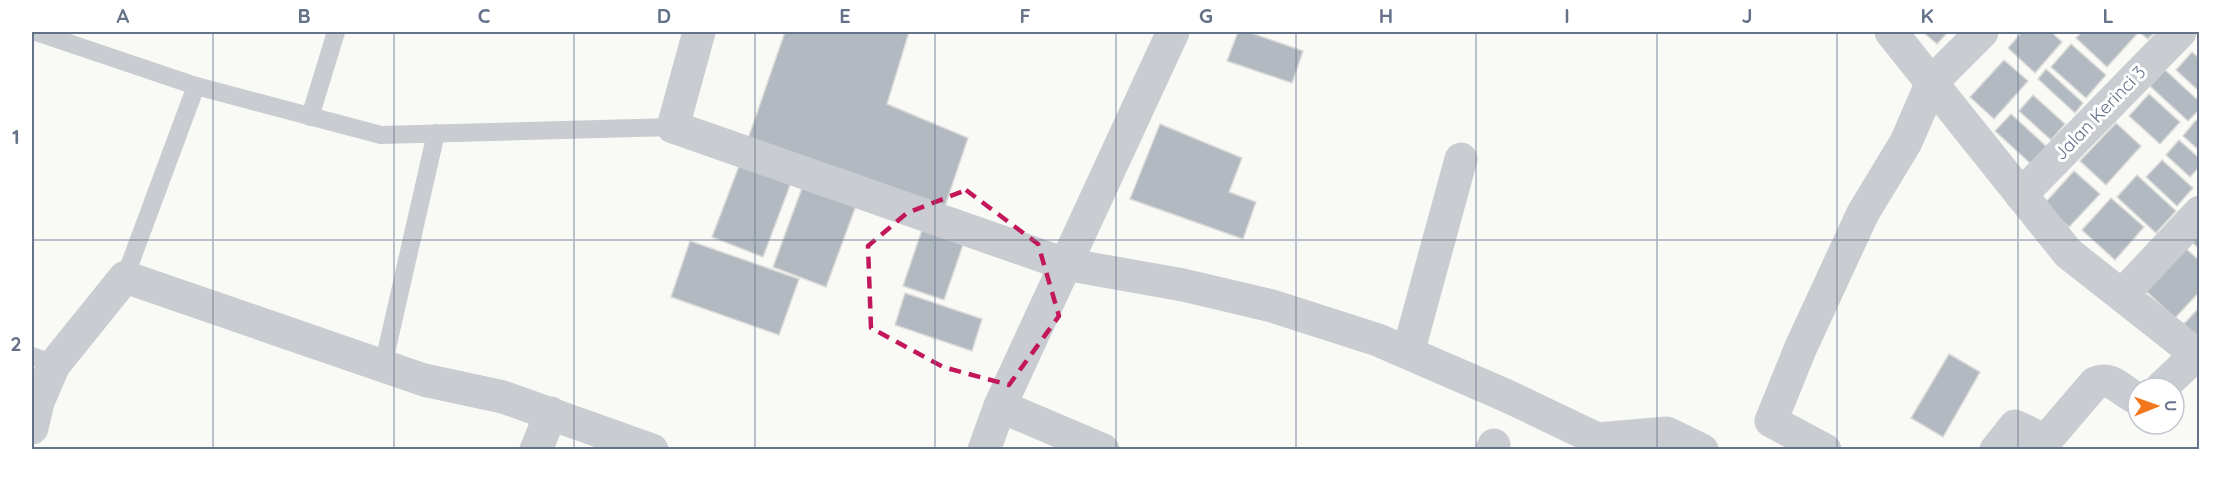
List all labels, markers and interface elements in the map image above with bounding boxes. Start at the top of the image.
text: A [117,3,130,28]
text: B [297,3,311,28]
text: C [478,3,491,28]
text: D [657,3,671,28]
text: E [839,3,851,28]
text: F [1019,3,1031,28]
text: G [1199,3,1213,28]
text: H [1379,3,1393,28]
text: I [1564,3,1570,28]
text: J [1741,3,1753,28]
text: K [1920,3,1934,28]
text: L [2102,3,2114,28]
street label: Jalan Kerinci 3 [2049,61,2150,165]
text: 1 [12,124,20,149]
text: 2 [10,331,22,356]
north arrow [2126,376,2186,436]
text: U [2161,400,2181,412]

